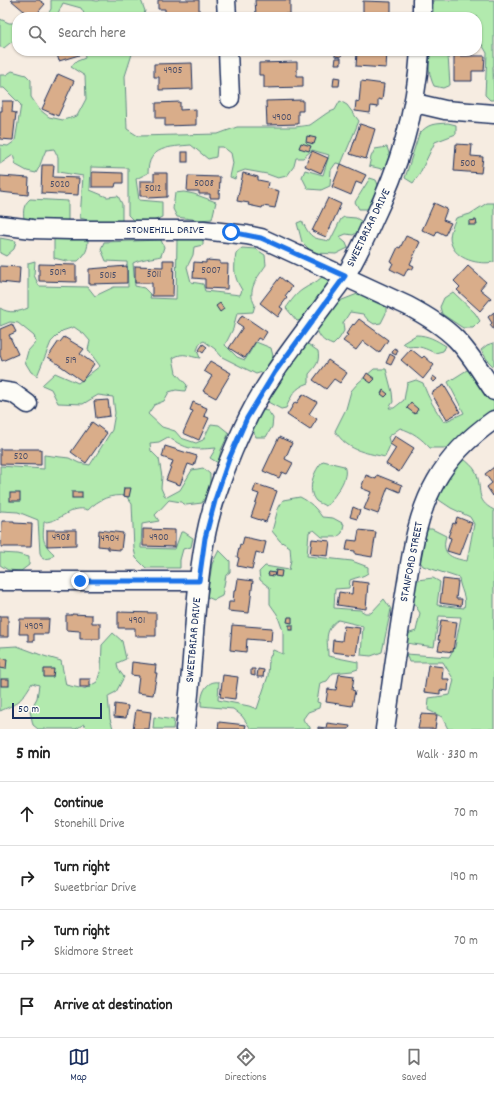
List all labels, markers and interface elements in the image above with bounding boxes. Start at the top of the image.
search box [12,12,482,56]
icon: search [26,23,48,45]
text: Search here [58,23,126,45]
house number: 4905 [164,64,183,78]
house number: 4900 [272,111,292,125]
house number: 500 [460,157,476,171]
house number: 5008 [194,177,214,191]
house number: 5020 [50,178,70,192]
house number: 5012 [145,182,161,196]
street label: SWEETBRIAR DRIVE [343,185,396,270]
street label: STONEHILL DRIVE [126,222,204,239]
route start [222,223,240,241]
house number: 5007 [201,264,221,278]
house number: 5019 [50,266,66,280]
house number: 5011 [147,268,161,282]
house number: 5015 [100,269,117,283]
house number: 519 [65,354,77,368]
house number: 520 [14,450,28,464]
street label: STANFORD STREET [396,520,428,603]
house number: 4908 [52,531,70,545]
house number: 4900 [149,531,169,545]
house number: 4904 [101,532,119,546]
route end [71,572,89,590]
street label: SWEETBRIAR DRIVE [182,596,206,683]
house number: 4901 [129,614,145,628]
house number: 4909 [25,620,43,634]
scale bar [12,701,102,720]
text: 50 m [18,702,39,718]
text: 5 min [16,743,50,767]
text: Walk · 330 m [417,746,478,765]
text: Continue [54,793,103,815]
icon: ahead [16,803,38,825]
text: 70 m [454,804,478,823]
text: Stonehill Drive [54,815,125,834]
text: Turn right [54,857,110,879]
icon: right [16,867,38,889]
text: 190 m [450,868,478,887]
text: Sweetbriar Drive [54,879,136,898]
text: Turn right [54,921,110,943]
icon: right [16,931,38,953]
text: 70 m [454,932,478,951]
text: Skidmore Street [54,943,133,962]
icon: arrive [16,995,38,1017]
text: Arrive at destination [54,995,172,1017]
tab: Map [68,1046,90,1086]
tab: Directions [225,1046,267,1086]
tab: Saved [402,1046,426,1086]

